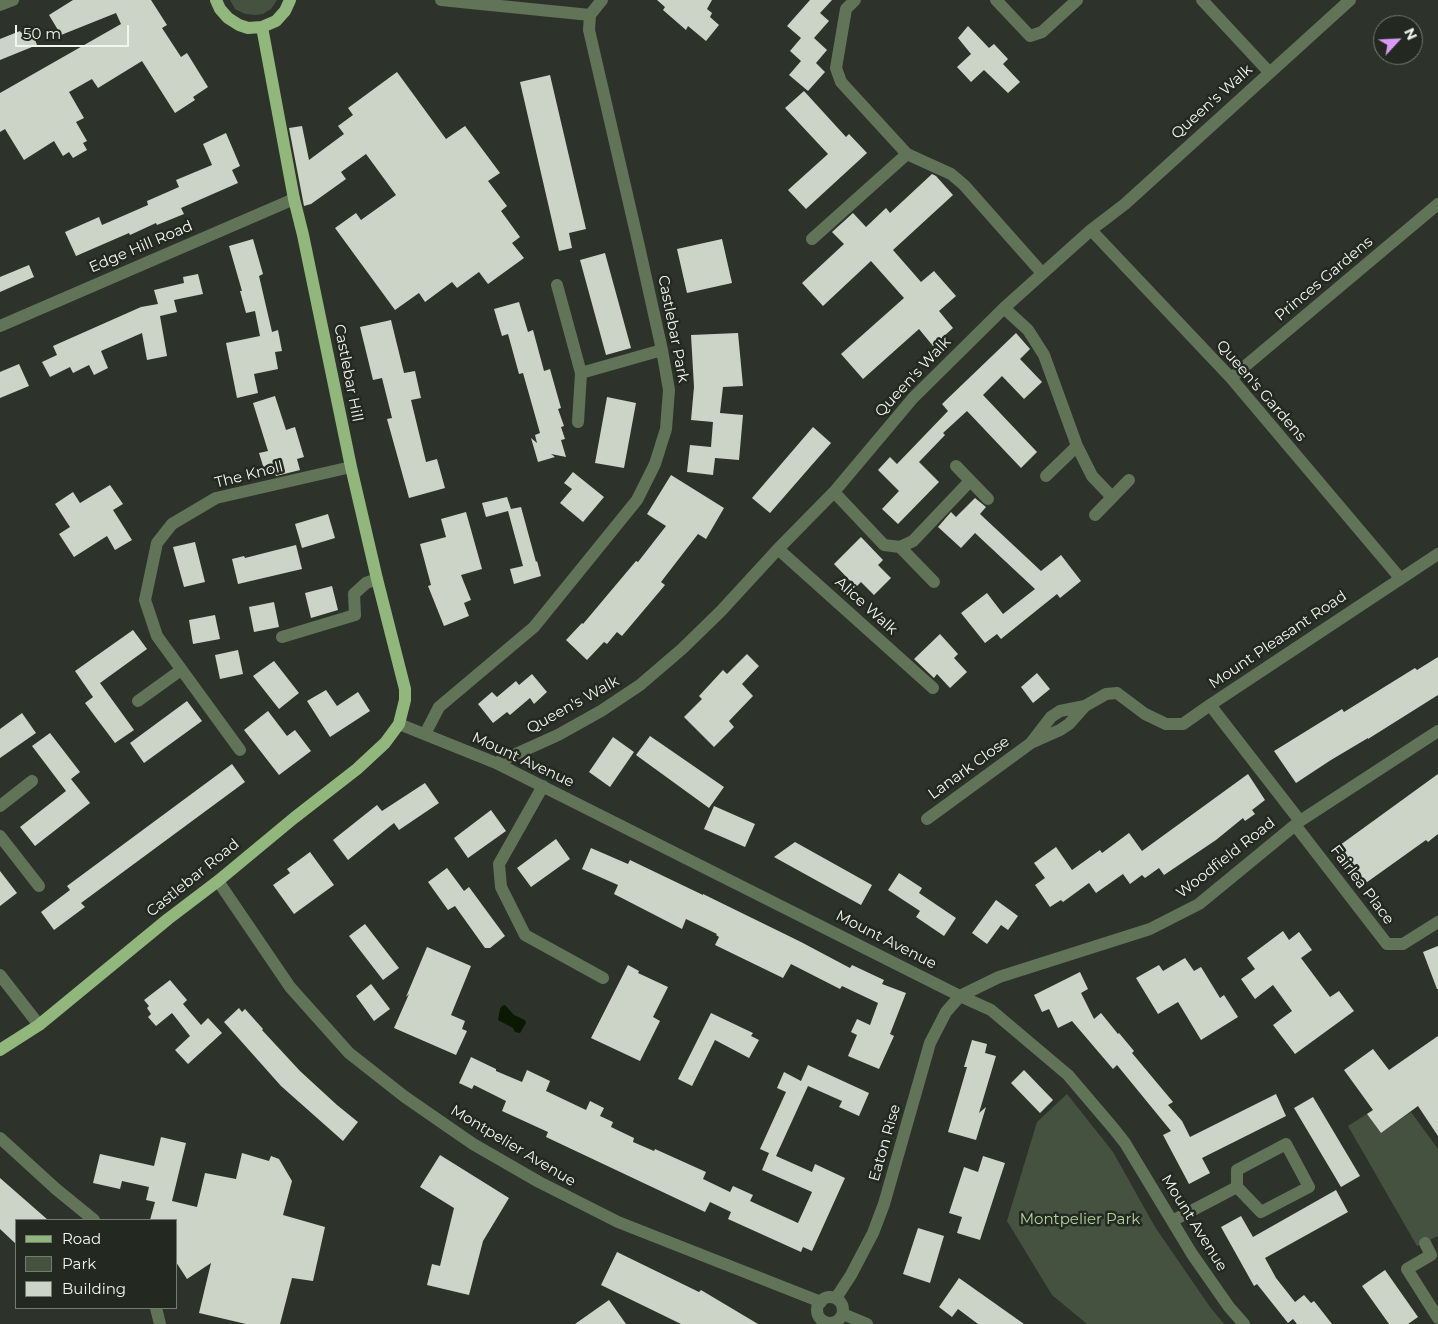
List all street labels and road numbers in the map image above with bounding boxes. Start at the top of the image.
street label: Queen's Walk [1168,61,1256,143]
street label: Edge Hill Road [86,217,196,277]
street label: Princes Gardens [1271,233,1377,325]
street label: Castlebar Park [654,274,692,384]
street label: Castlebar Hill [330,323,366,423]
street label: Queen's Walk [871,333,955,421]
street label: Queen's Gardens [1212,337,1310,445]
street label: The Knoll [213,458,285,492]
street label: Alice Walk [831,573,901,639]
street label: Mount Pleasant Road [1206,587,1350,693]
street label: Queen's Walk [524,672,622,738]
street label: Mount Avenue [469,728,577,792]
street label: Lanark Close [925,733,1013,803]
street label: Woodfield Road [1173,814,1279,902]
street label: Castlebar Road [143,835,243,921]
street label: Fairlea Place [1326,842,1398,928]
street label: Mount Avenue [833,907,939,973]
street label: Montpelier Avenue [447,1101,579,1191]
street label: Eaton Rise [865,1102,905,1184]
street label: Mount Avenue [1157,1171,1231,1275]

